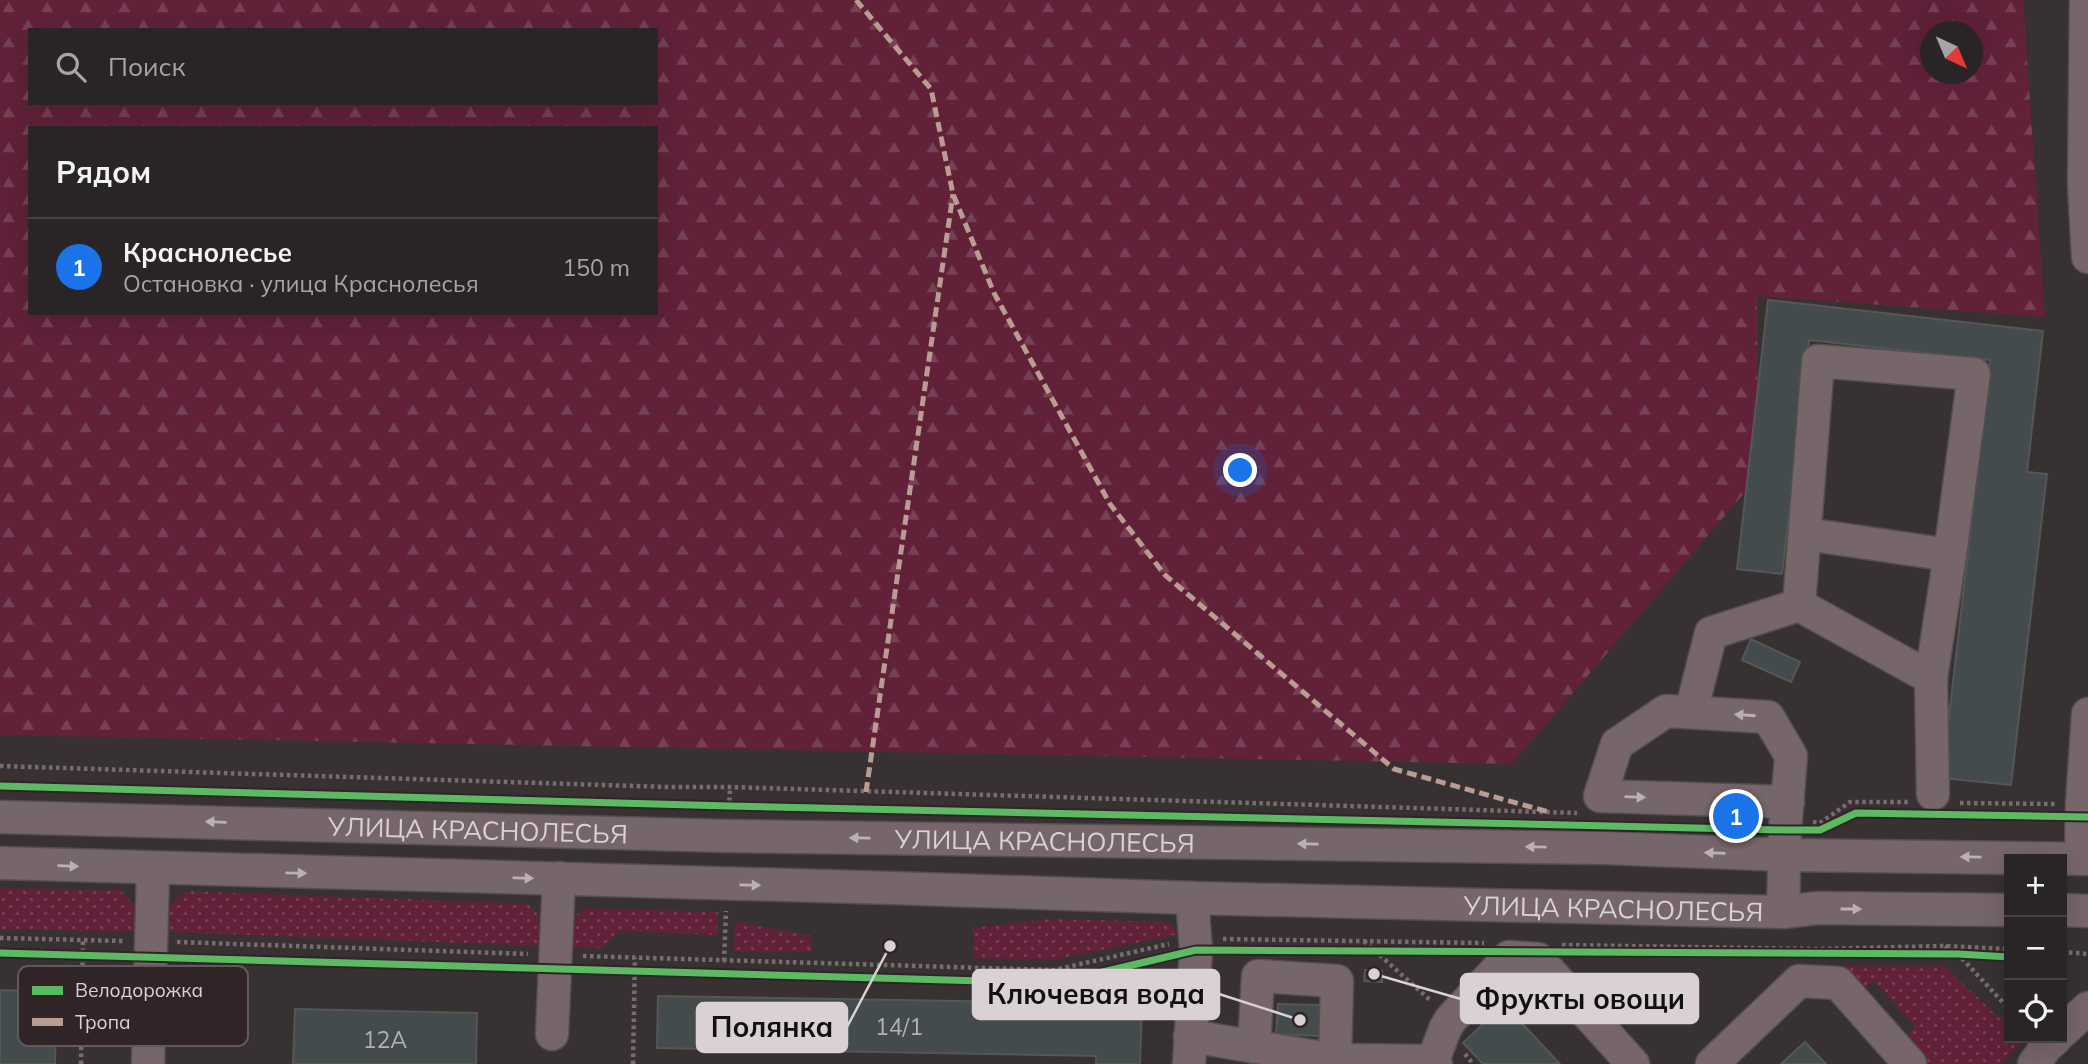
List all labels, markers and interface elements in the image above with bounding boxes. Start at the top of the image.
north arrow [1920,21,1983,84]
search box [28,28,658,105]
icon: search [52,48,90,86]
text: Поиск [108,50,186,83]
text: Рядом [56,153,151,191]
text: Краснолесье [123,236,292,269]
text: 1 [72,253,86,282]
text: 150 m [562,253,630,282]
text: Остановка · улица Краснолесья [123,269,479,298]
your location [1223,453,1257,487]
one-way arrow [1734,709,1756,720]
pin: 1 [1713,790,1759,842]
one-way arrow [1624,792,1646,803]
street label: УЛИЦА КРАСНОЛЕСЬЯ [326,809,628,850]
one-way arrow [205,817,227,828]
street label: УЛИЦА КРАСНОЛЕСЬЯ [894,822,1195,859]
one-way arrow [849,832,871,844]
one-way arrow [1297,838,1319,850]
one-way arrow [1524,842,1546,853]
one-way arrow [1704,848,1726,859]
one-way arrow [1960,852,1982,863]
map controls [2004,854,2067,1043]
button: + [2004,854,2067,917]
one-way arrow [57,861,79,872]
one-way arrow [285,867,307,878]
one-way arrow [512,872,534,883]
one-way arrow [740,879,762,890]
street label: УЛИЦА КРАСНОЛЕСЬЯ [1462,888,1764,928]
one-way arrow [1840,903,1862,914]
button: − [2004,917,2067,980]
legend [18,966,248,1046]
callout: Ключевая вода [973,970,1219,1019]
callout: Фрукты овощи [1461,974,1698,1023]
text: Ключевая вода [987,976,1205,1011]
text: Велодорожка [75,978,203,1002]
button: locate [2004,980,2067,1043]
text: Фрукты овощи [1475,981,1685,1016]
callout: Полянка [697,1003,847,1052]
text: Полянка [711,1009,833,1044]
text: Тропа [75,1010,131,1034]
house number: 14/1 [875,1012,923,1041]
house number: 12А [363,1025,407,1054]

